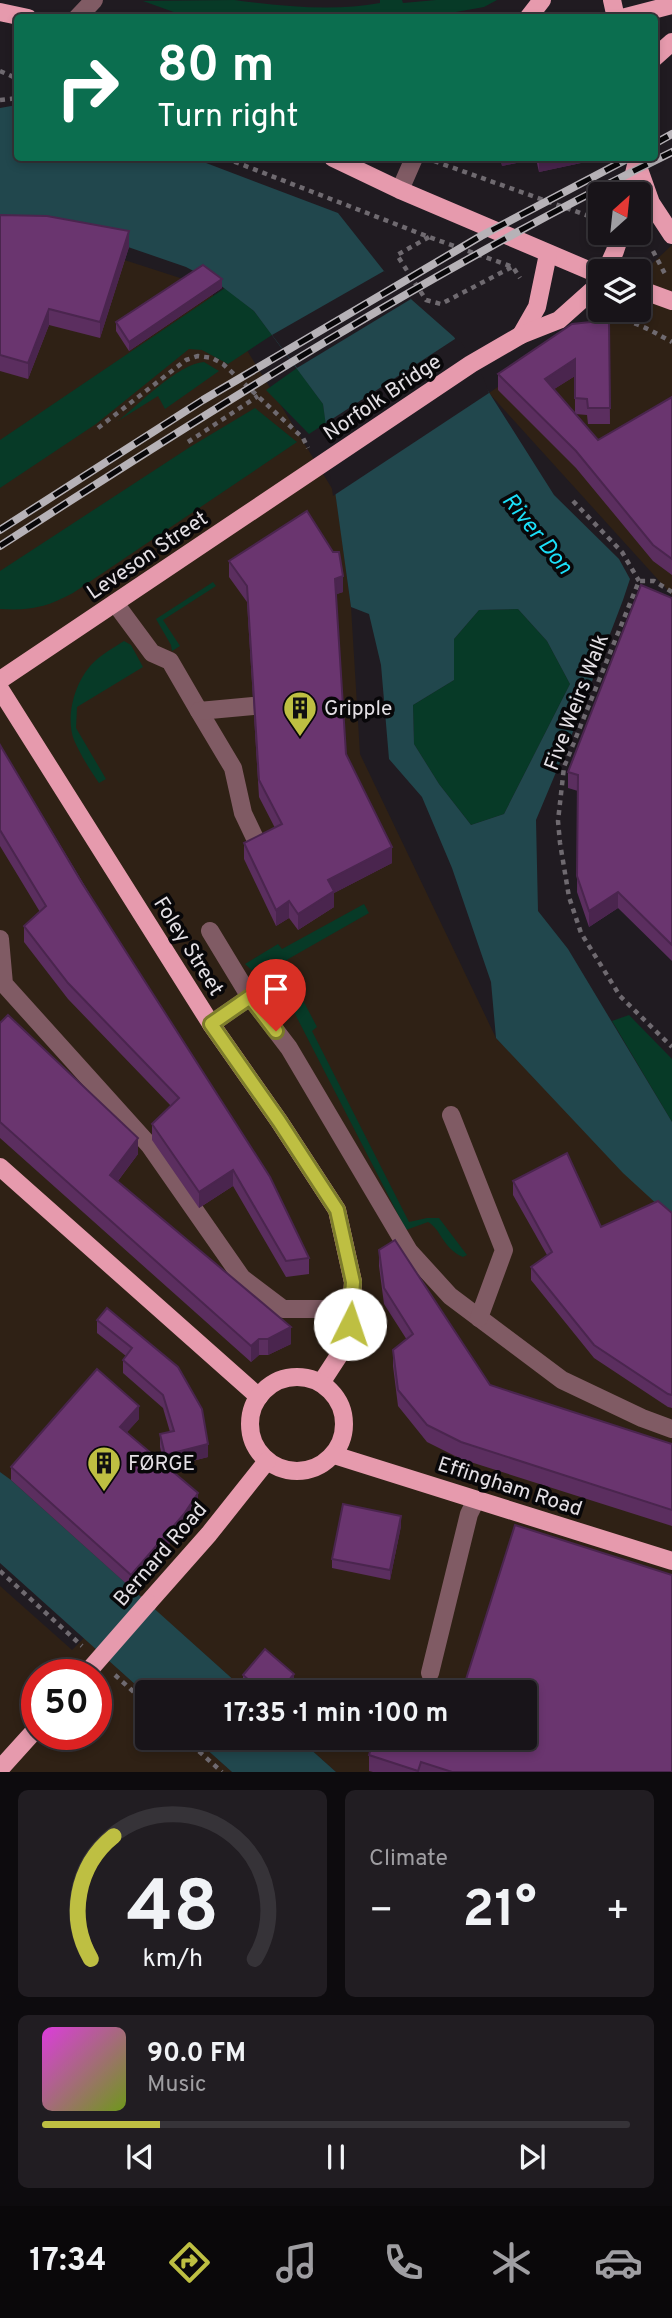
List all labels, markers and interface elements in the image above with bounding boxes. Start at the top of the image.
text: 80 m [157,37,274,99]
icon: right [42,42,133,133]
text: Turn right [157,98,299,138]
north arrow [588,182,651,245]
map controls [588,182,651,322]
button: layers [588,259,651,322]
street label: Norfolk Bridge [319,349,447,448]
water label: River Don [494,488,578,582]
street label: Leveson Street [82,506,213,607]
street label: Five Weirs Walk [539,630,616,775]
building icon: Gripple [281,689,319,738]
place label: Gripple [324,696,392,723]
street label: Foley Street [147,892,229,1001]
pin [246,959,306,1031]
icon: arrive [257,970,295,1008]
position arrow [313,1287,387,1361]
building icon: FØRGE [85,1444,123,1493]
place label: FØRGE [128,1451,195,1478]
street label: Effingham Road [434,1451,585,1524]
street label: Bernard Road [108,1497,214,1613]
speed limit sign: 50 [21,1659,112,1750]
text: 17:35 · 1 min · 100 m [224,1698,448,1731]
text: Climate [369,1845,448,1874]
text: 48 [126,1866,219,1958]
text: 21° [462,1879,537,1945]
text: − [369,1888,394,1937]
text: + [605,1888,630,1937]
text: km/h [142,1944,203,1976]
text: 90.0 FM [147,2038,246,2071]
text: Music [147,2071,207,2100]
icon: previous [121,2138,159,2176]
icon: pause [317,2138,355,2176]
icon: next [513,2138,551,2176]
icon: directions [165,2238,214,2287]
icon: music [272,2238,321,2287]
icon: phone [379,2238,428,2287]
icon: climate [487,2238,536,2287]
icon: car [594,2238,643,2287]
text: 17:34 [29,2242,107,2282]

